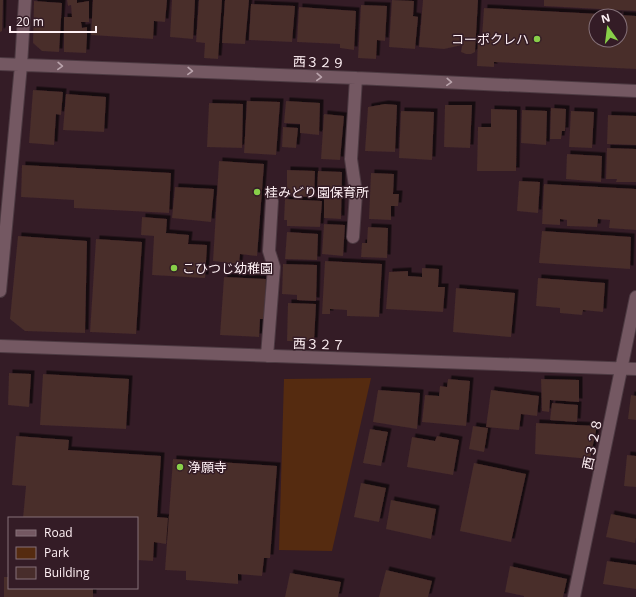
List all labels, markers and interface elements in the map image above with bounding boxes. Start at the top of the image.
scale bar [10,8,96,34]
north arrow [588,8,628,48]
text: N [599,9,612,26]
text: 20 m [16,13,44,30]
place label: コーポクレハ [451,30,529,48]
marker: コーポクレハ [532,34,542,44]
street label: 西３２９ [293,52,345,72]
one-way arrow [57,62,63,71]
one-way arrow [187,67,193,76]
one-way arrow [316,72,322,81]
one-way arrow [446,78,452,87]
place label: 桂みどり園保育所 [265,183,369,201]
marker: 桂みどり園保育所 [252,187,262,197]
place label: こひつじ幼稚園 [182,259,273,277]
marker: こひつじ幼稚園 [169,263,179,273]
street label: 西３２７ [293,334,345,354]
street label: 西３２８ [578,417,606,471]
place label: 浄願寺 [188,458,227,476]
marker: 浄願寺 [175,462,185,472]
legend [8,517,138,589]
text: Road [44,524,73,541]
text: Park [44,544,70,561]
text: Building [44,564,90,581]

